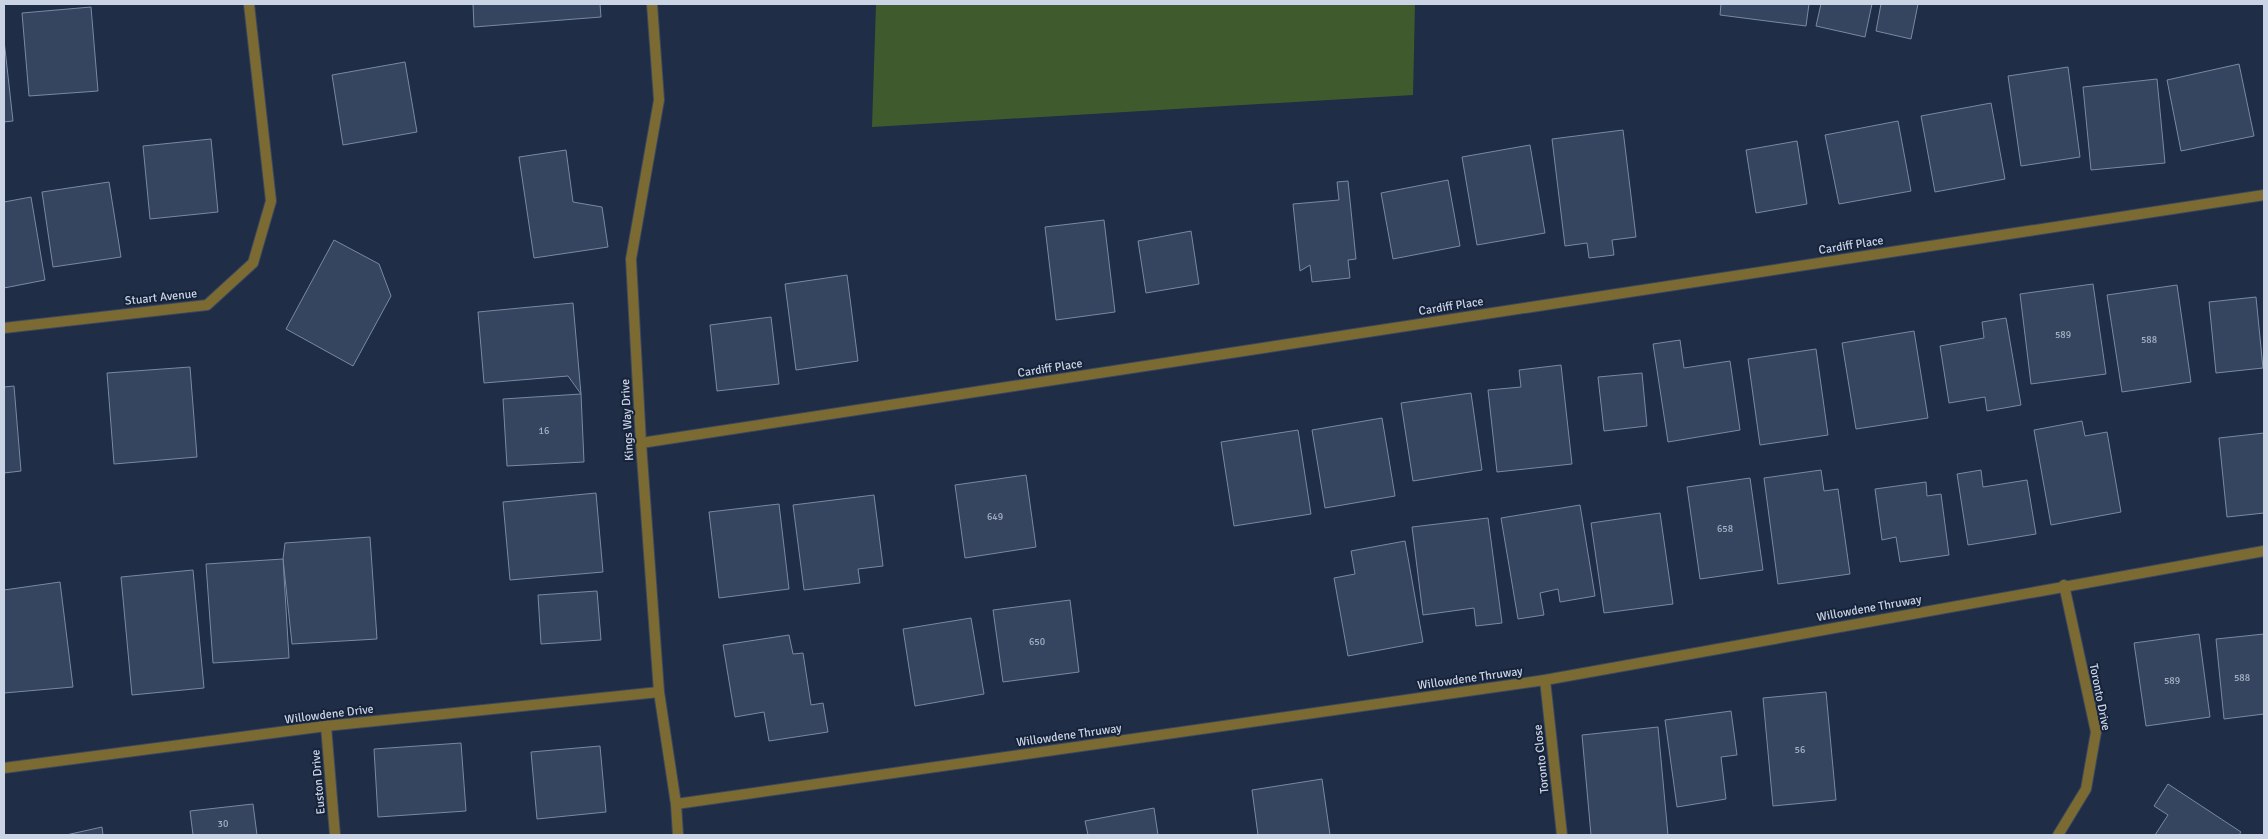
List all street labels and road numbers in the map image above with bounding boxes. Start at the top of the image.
street label: Cardiff Place [1818,233,1885,258]
street label: Stuart Avenue [124,286,198,309]
street label: Cardiff Place [1418,294,1485,319]
street label: Cardiff Place [1017,356,1084,381]
street label: Kings Way Drive [618,379,637,461]
street label: Willowdene Thruway [1816,592,1923,625]
street label: Toronto Drive [2086,662,2113,732]
street label: Willowdene Thruway [1416,664,1524,693]
street label: Willowdene Drive [284,702,374,727]
street label: Willowdene Thruway [1015,721,1123,750]
street label: Toronto Close [1530,724,1553,794]
street label: Euston Drive [308,749,329,815]

